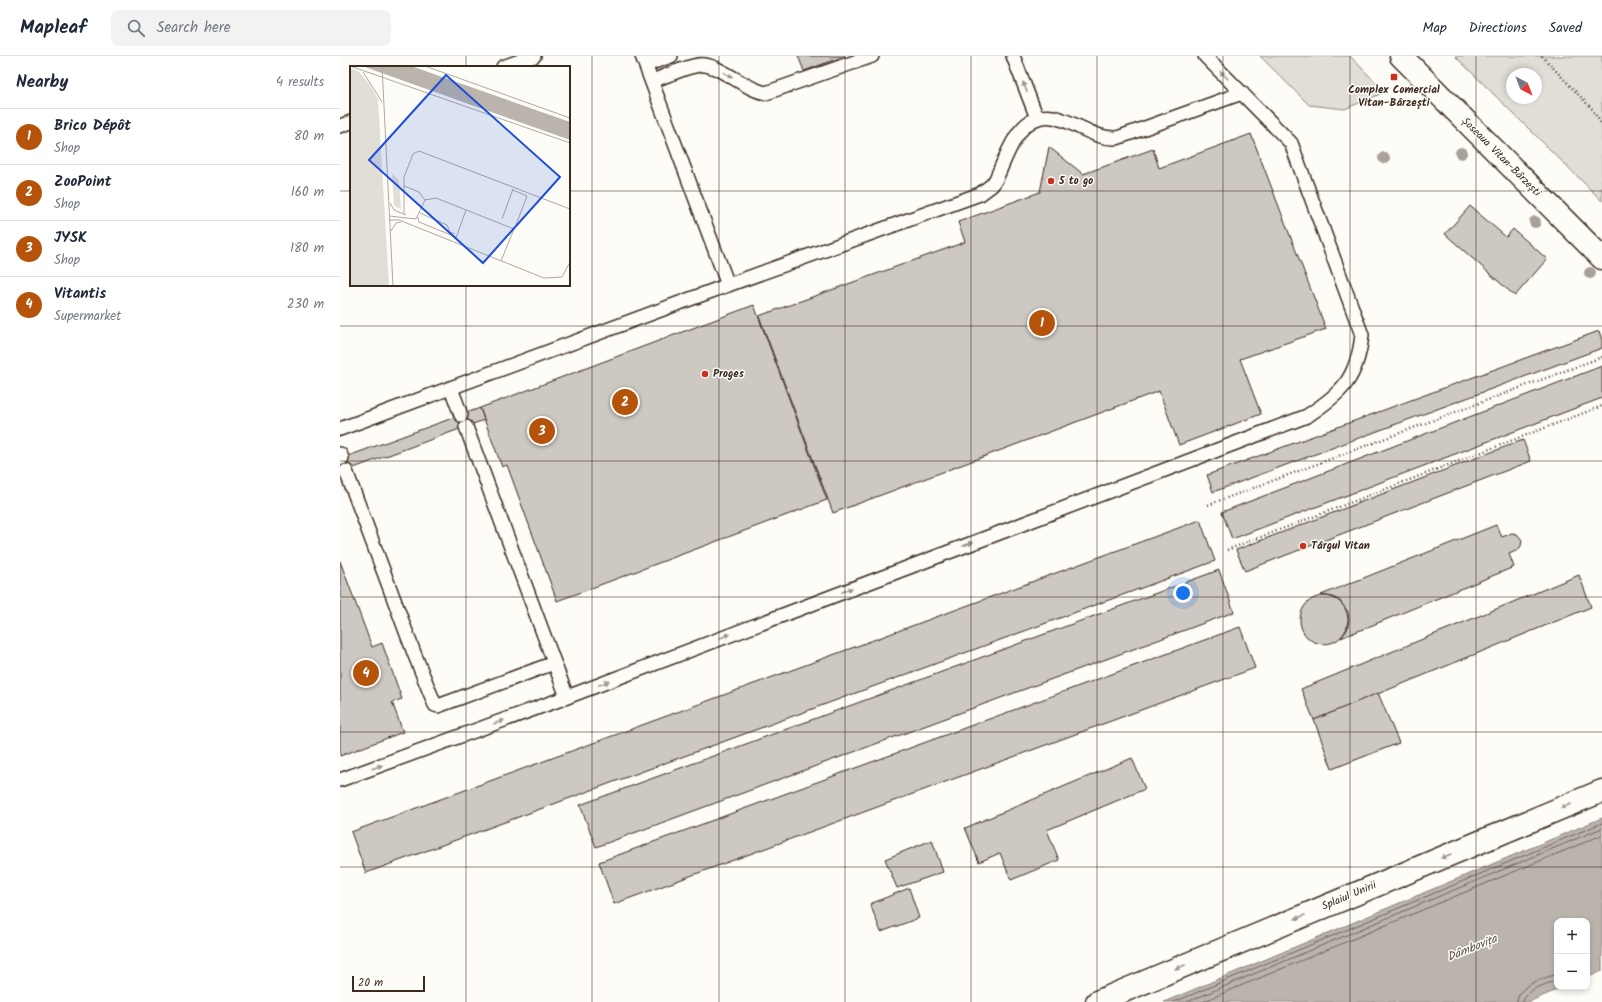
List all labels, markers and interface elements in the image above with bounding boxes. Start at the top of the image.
search box [111,10,391,46]
text: Mapleaf [20,13,87,43]
text: Search here [157,16,231,40]
icon: search [125,17,147,39]
text: Map [1422,17,1447,39]
text: Directions [1469,17,1527,39]
text: Saved [1549,17,1582,39]
inset map [350,66,570,286]
north arrow [1506,68,1542,104]
text: Nearby [16,69,68,96]
one-way arrow [1219,70,1229,80]
text: 4 results [276,72,324,93]
one-way arrow [722,72,733,79]
marker: Complex Comercial Vitan-Bârzești [1389,72,1399,82]
one-way arrow [1021,81,1027,93]
place label: Complex Comercial Vitan-Bârzești [1348,81,1440,112]
street label: Șoseaua Vitan-Bârzești [1457,113,1545,201]
text: Brico Dépôt [54,114,131,138]
text: 1 [27,126,31,147]
text: 80 m [294,126,324,147]
text: Shop [54,138,80,159]
text: ZooPoint [54,170,111,194]
place label: 5 to go [1058,172,1093,190]
marker: 5 to go [1046,176,1056,186]
text: 2 [25,182,33,203]
text: 160 m [291,182,324,203]
text: Shop [54,194,80,215]
text: JYSK [54,226,87,250]
text: 3 [25,238,33,259]
text: 180 m [290,238,324,259]
text: Shop [54,250,80,271]
text: Vitantis [54,282,106,306]
text: 4 [25,294,33,315]
text: 230 m [287,294,324,315]
text: Supermarket [54,306,121,327]
pin: 1 [1029,308,1055,338]
place label: Proges [713,365,745,383]
marker: Proges [700,369,710,379]
pin: 2 [612,387,638,417]
pin: 3 [529,416,555,446]
place label: Târgul Vitan [1311,537,1370,555]
one-way arrow [963,540,975,546]
marker: Târgul Vitan [1298,541,1308,551]
your location [1173,583,1193,603]
one-way arrow [841,587,853,593]
one-way arrow [720,633,732,639]
pin: 4 [353,658,379,688]
one-way arrow [598,679,610,685]
one-way arrow [493,718,505,724]
one-way arrow [371,763,383,769]
one-way arrow [1560,803,1572,809]
one-way arrow [1440,853,1452,859]
street label: Splaiul Unirii [1319,876,1380,916]
one-way arrow [1294,914,1306,920]
map controls [1554,918,1590,990]
button: + [1554,918,1590,954]
water label: Dâmbovița [1444,929,1501,967]
button: − [1554,954,1590,990]
one-way arrow [1175,964,1186,970]
scale bar [352,974,425,993]
text: 20 m [358,974,383,992]

